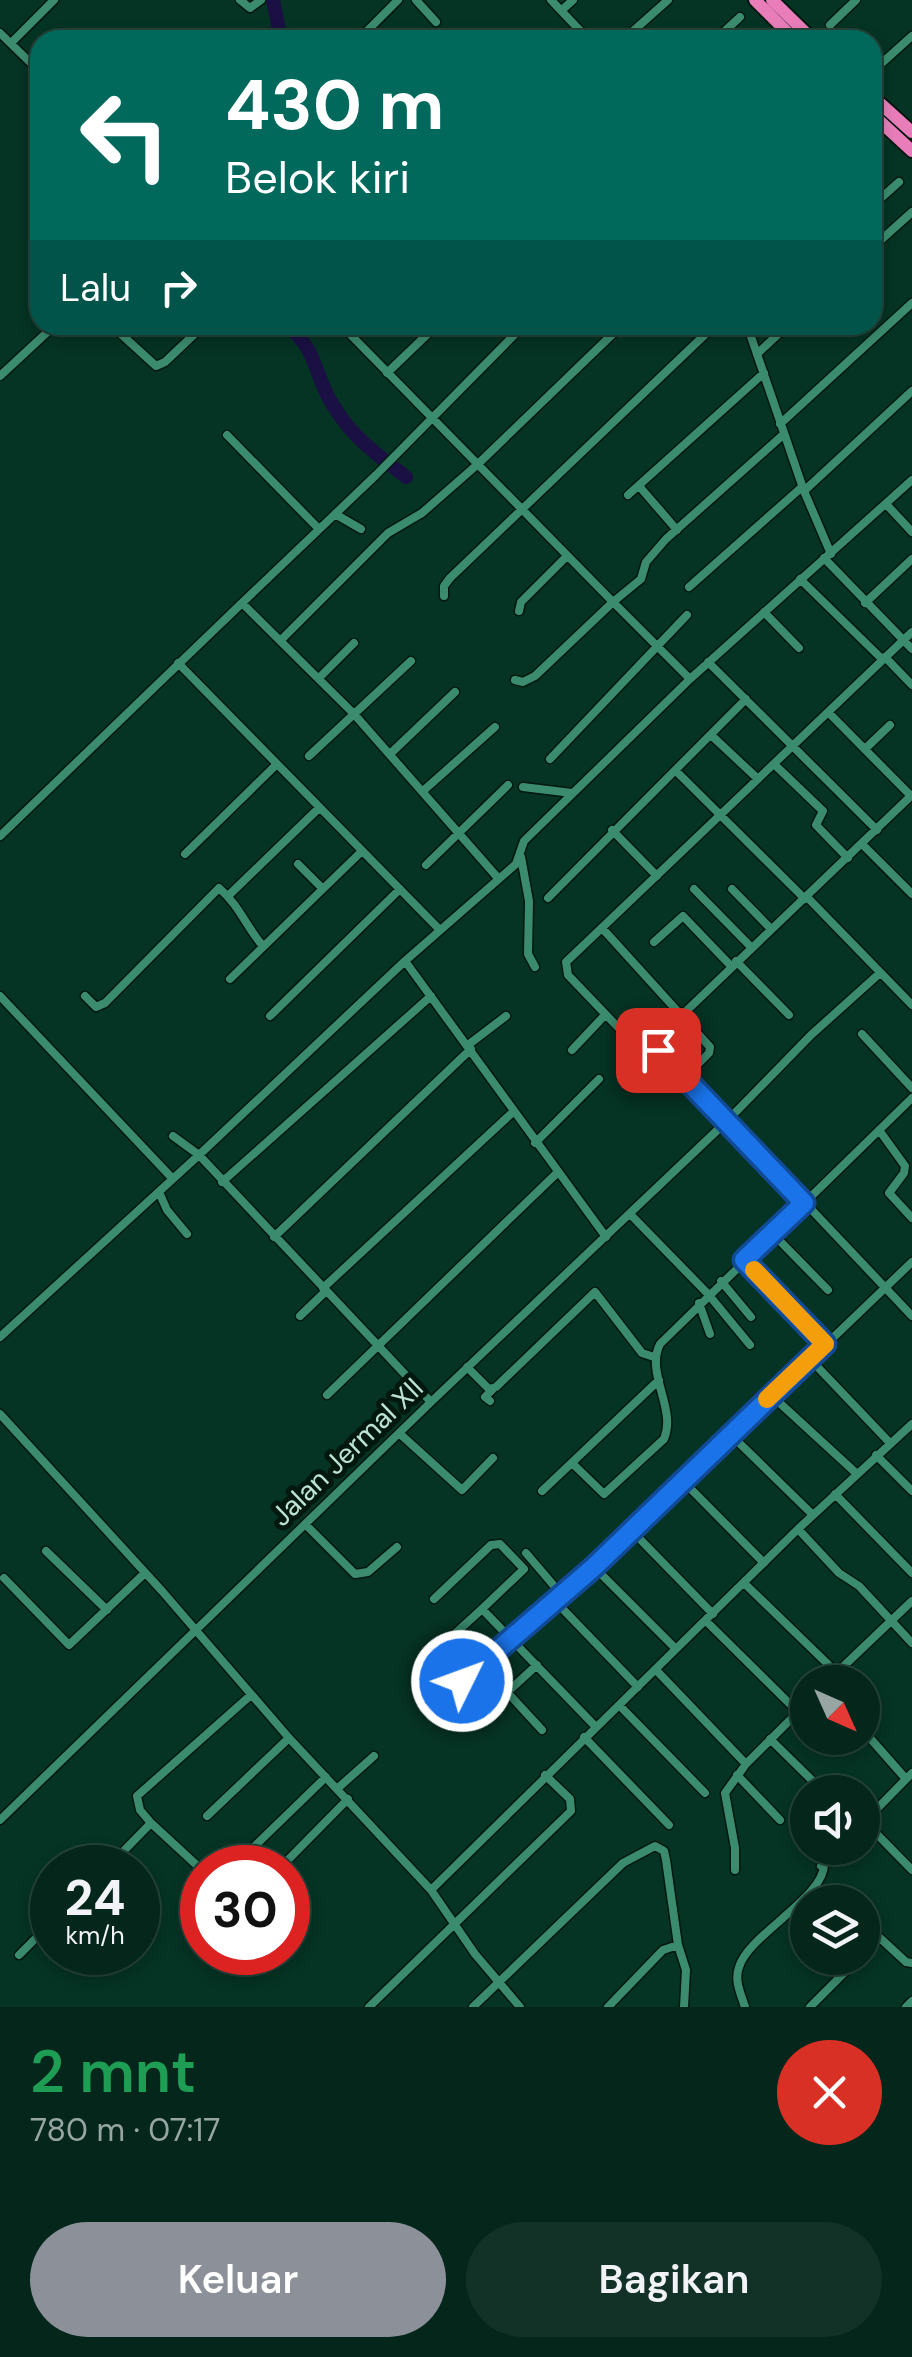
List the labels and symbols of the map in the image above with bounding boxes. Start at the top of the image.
pin [616,1008,701,1093]
street label: Jalan Jermal XII [263,1370,431,1534]
position arrow [410,1629,514,1733]
north arrow [790,1665,880,1755]
speed limit sign: 30 [180,1845,310,1975]

